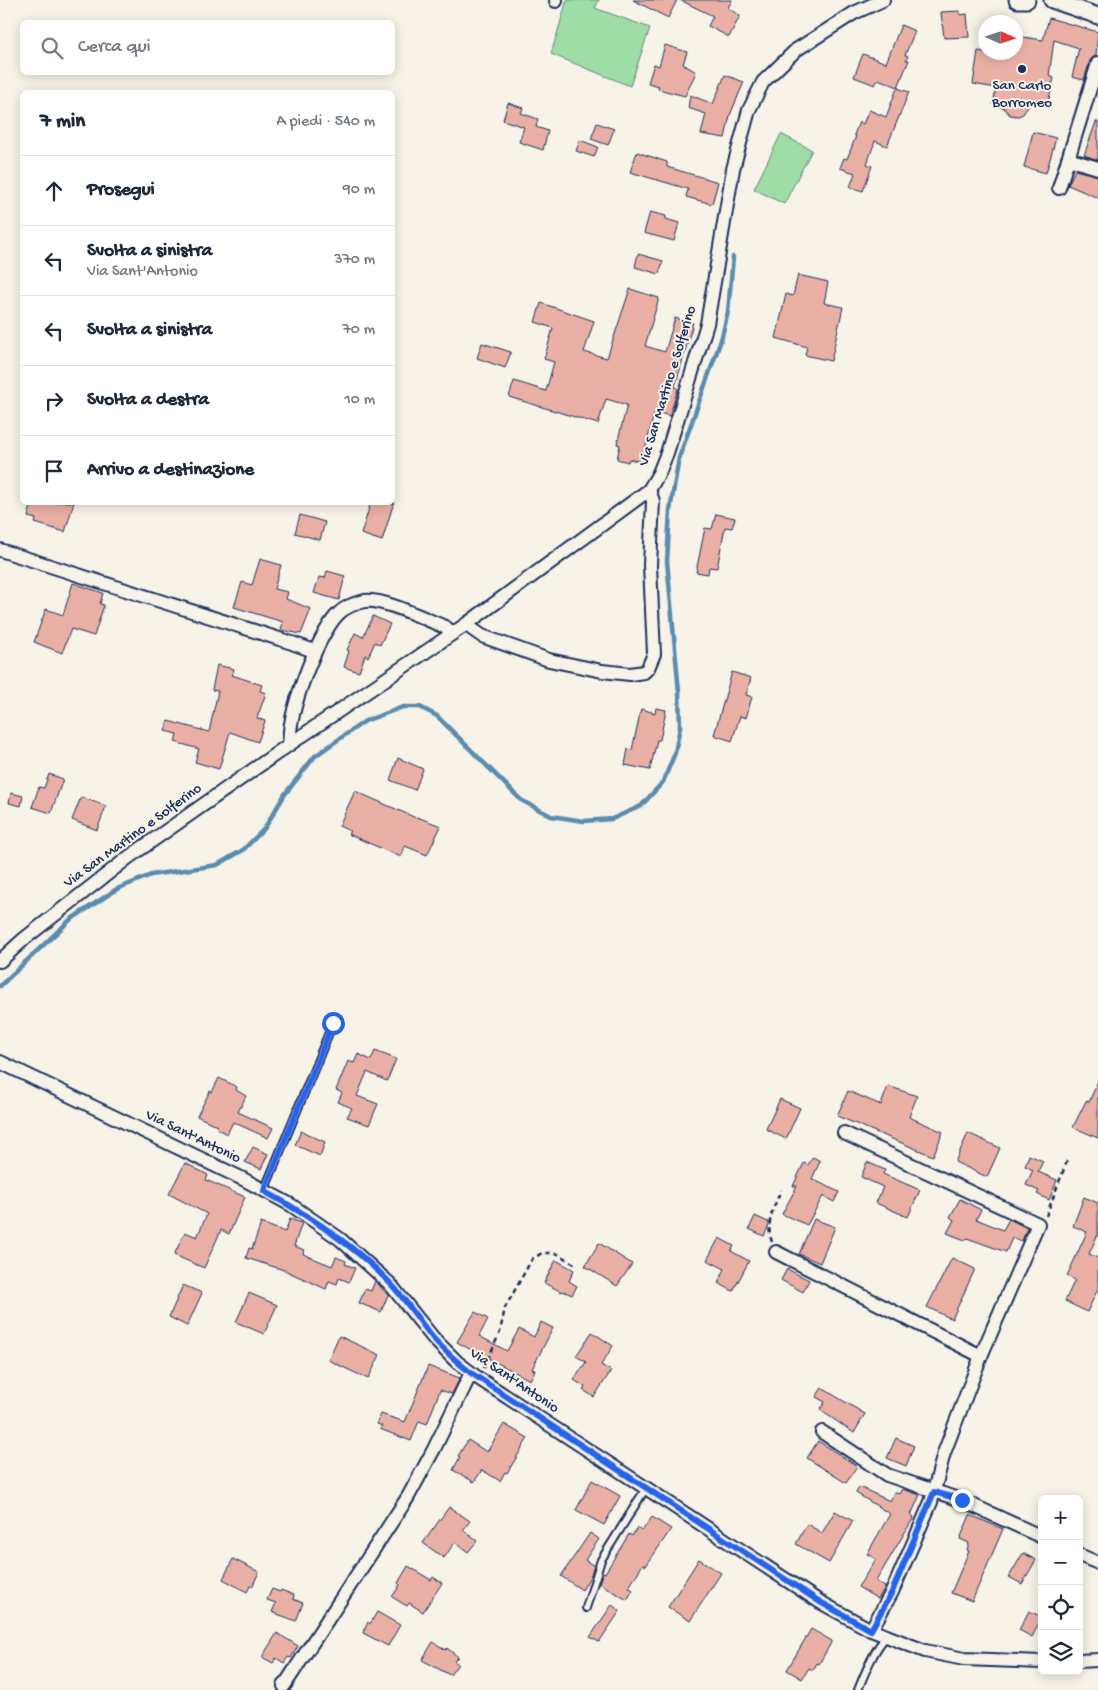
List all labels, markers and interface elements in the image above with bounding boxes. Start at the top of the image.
north arrow [978,15,1023,60]
search box [20,20,395,75]
icon: search [38,34,66,62]
text: Cerca qui [78,36,151,59]
marker: San Carlo Borromeo [1016,63,1028,75]
place label: San Carlo Borromeo [991,77,1052,112]
text: 7 min [40,110,85,135]
text: A piedi · 540 m [277,113,375,132]
icon: ahead [40,177,68,205]
text: Prosegui [87,179,155,202]
text: 90 m [343,181,375,200]
text: Svolta a sinistra [87,240,212,263]
icon: left [40,247,68,275]
text: 370 m [334,251,375,270]
text: Via Sant'Antonio [87,263,198,282]
street label: Via San Martino e Solferino [635,304,701,469]
icon: left [40,317,68,345]
text: Svolta a sinistra [87,319,212,342]
text: 70 m [342,321,375,340]
icon: right [40,387,68,415]
text: Svolta a destra [87,389,209,412]
text: 10 m [344,391,375,410]
icon: arrive [40,457,68,485]
text: Arrivo a destinazione [87,459,254,482]
street label: Via San Martino e Solferino [60,780,206,893]
route start [322,1012,345,1035]
street label: Via Sant'Antonio [141,1106,244,1168]
street label: Via Sant'Antonio [465,1344,562,1418]
route end [951,1489,974,1512]
map controls [1038,1495,1083,1675]
button: + [1038,1495,1083,1540]
button: − [1038,1540,1083,1585]
button: locate [1038,1585,1083,1630]
button: layers [1038,1630,1083,1675]

